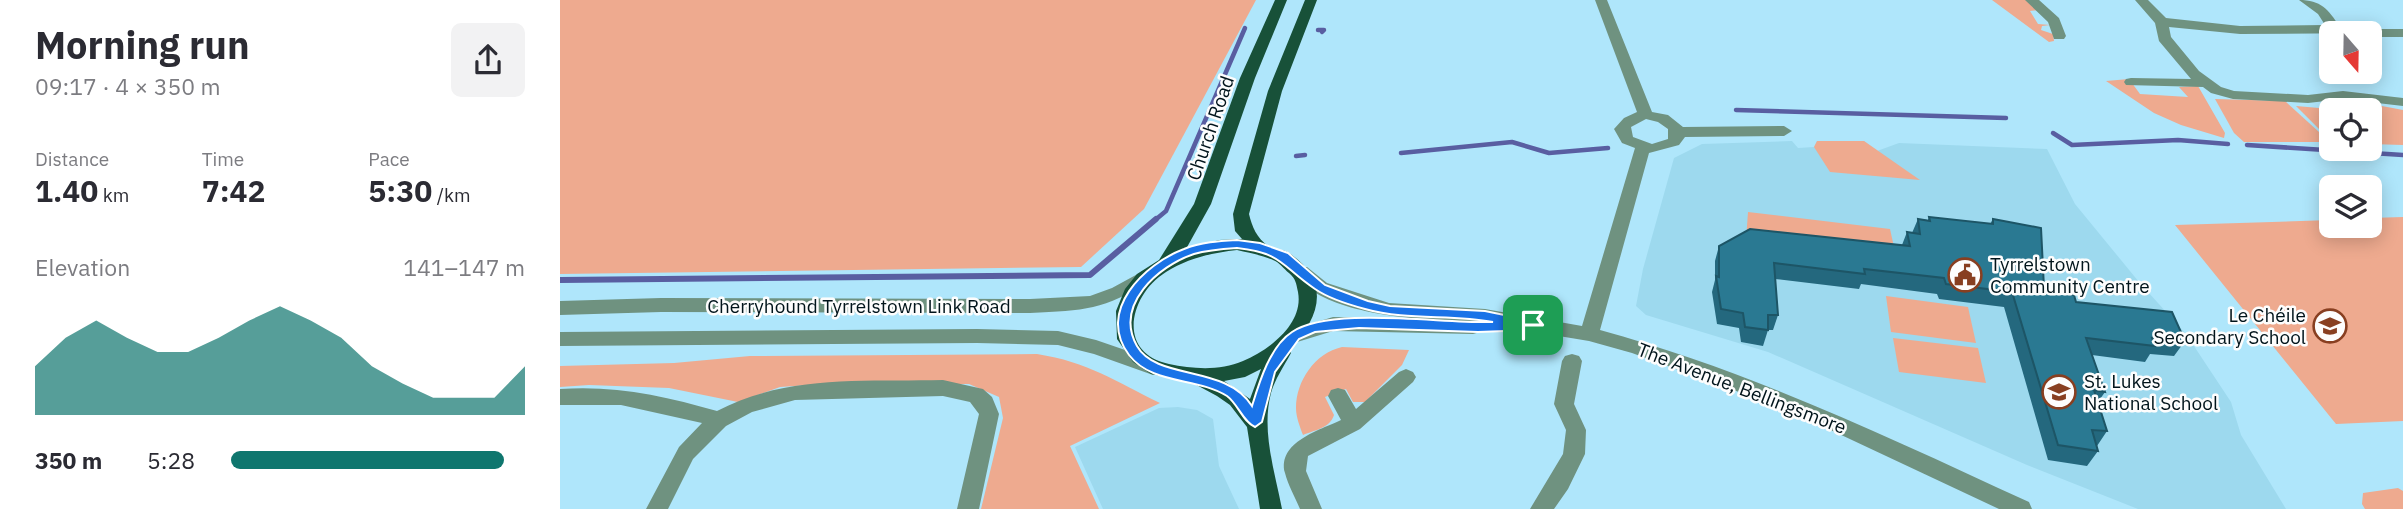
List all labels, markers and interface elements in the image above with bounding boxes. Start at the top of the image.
text: Morning run [35,20,250,69]
north arrow [2319,21,2382,84]
map controls [2319,21,2382,238]
button: share [451,23,525,97]
text: 09:17 · 4 × 350 m [35,71,221,101]
street label: Church Road [1181,73,1239,183]
button: locate [2319,98,2382,161]
text: Distance [35,147,109,171]
text: Time [202,147,244,171]
text: Pace [368,147,410,171]
text: 1.40 [35,171,98,210]
text: 7:42 [202,171,266,210]
text: 5:30 [368,171,432,210]
button: layers [2319,175,2382,238]
text: km [98,183,129,207]
text: /km [432,183,471,207]
text: Elevation [35,252,130,282]
text: 141–147 m [403,252,525,282]
place label: Tyrrelstown Community Centre [1990,252,2150,298]
public building icon: Tyrrelstown Community Centre [1946,256,1984,294]
street label: Cherryhound Tyrrelstown Link Road [707,294,1011,318]
pin [1503,295,1563,355]
place label: Le Chéile Secondary School [2154,303,2306,349]
icon: arrive [1514,306,1552,344]
school or university icon: Le Chéile Secondary School [2311,307,2349,345]
street label: The Avenue, Bellingsmore [1634,337,1850,439]
place label: St. Lukes National School [2084,369,2218,415]
school or university icon: St. Lukes National School [2040,373,2078,411]
text: 350 m [35,445,102,475]
text: 5:28 [147,445,195,475]

